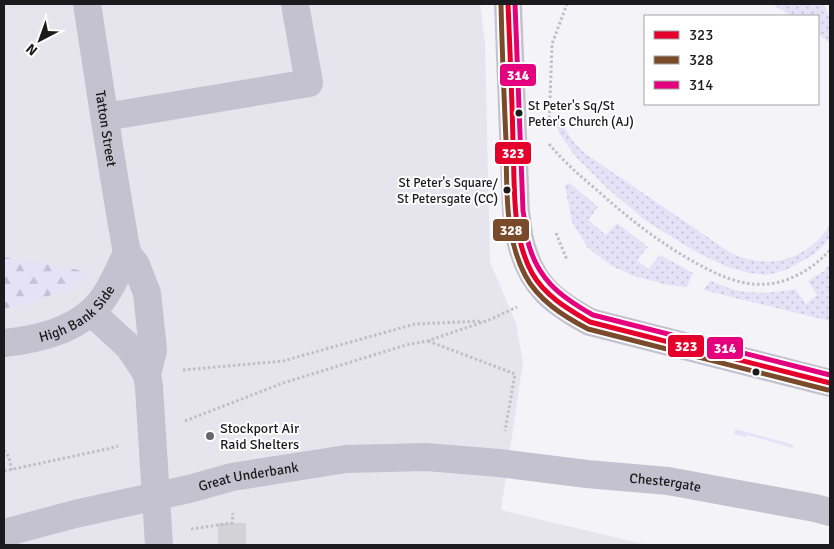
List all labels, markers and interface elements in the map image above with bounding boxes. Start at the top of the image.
north arrow [15,15,65,65]
legend [644,15,819,105]
text: 323 [689,26,713,44]
text: N [23,40,41,59]
text: 328 [689,51,713,69]
line badge: 314 [499,63,537,87]
text: 314 [507,67,530,84]
text: 314 [689,76,713,94]
street label: Tatton Street [92,89,121,168]
place label: St Peter's Sq/St Peter's Church (AJ) [528,98,634,130]
marker: St Peter's Sq/St Peter's Church (AJ) [514,108,524,118]
line badge: 323 [494,141,532,165]
text: 323 [502,145,524,162]
place label: St Peter's Square/ St Petersgate (CC) [397,175,499,207]
marker: St Peter's Square/ St Petersgate (CC) [502,185,512,195]
line badge: 328 [492,218,530,242]
text: 328 [500,222,523,239]
street label: High Bank Side [37,282,118,345]
line badge: 323 [667,334,705,358]
line badge: 314 [706,336,744,360]
text: 323 [675,338,697,355]
text: 314 [714,340,737,357]
unlabelled marker [751,367,761,377]
place label: Stockport Air Raid Shelters [220,420,300,453]
marker: Stockport Air Raid Shelters [204,430,216,442]
street label: Great Underbank [196,458,299,495]
street label: Chestergate [629,469,703,495]

